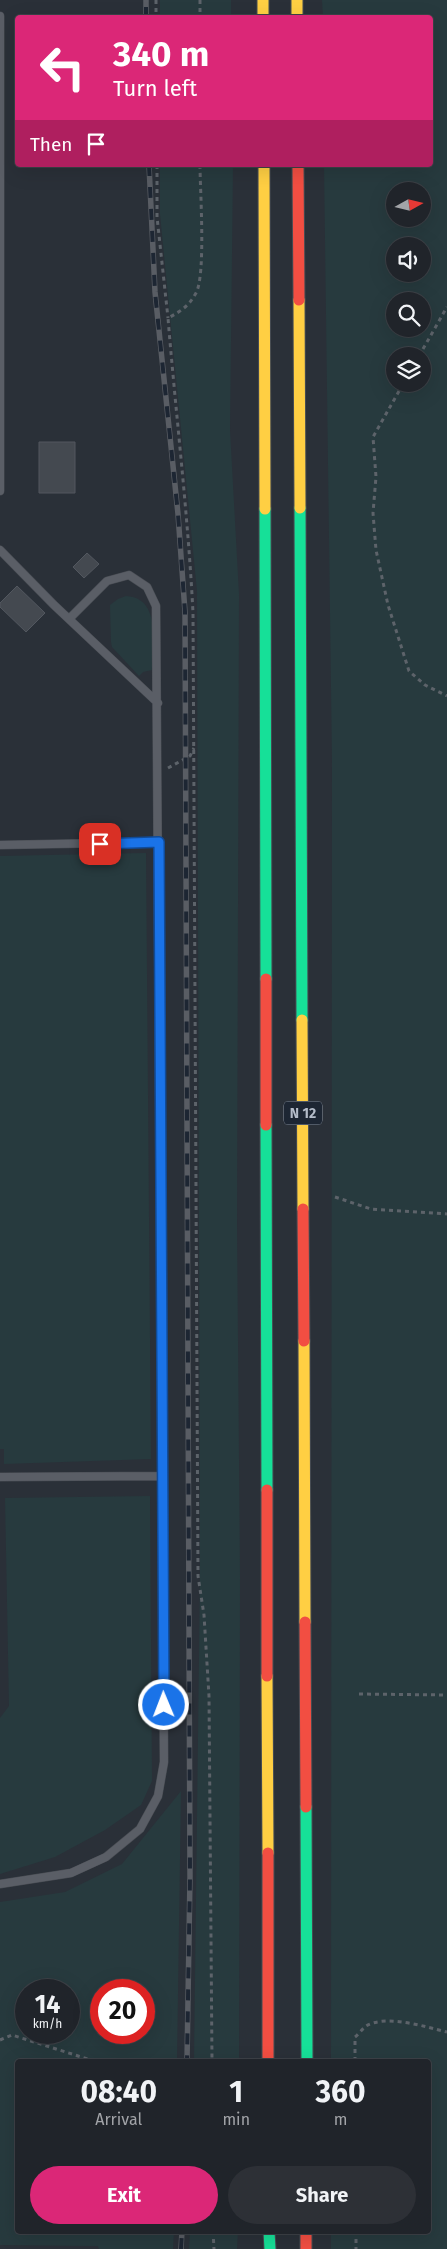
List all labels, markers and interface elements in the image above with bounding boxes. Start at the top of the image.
text: 340 m [113,33,209,75]
icon: left [30,35,95,100]
text: Turn left [113,75,197,102]
icon: arrive [82,130,110,158]
text: Then [30,133,72,156]
north arrow [386,182,431,228]
map controls [386,182,431,392]
button: sound [386,237,431,282]
button: search [386,292,431,337]
button: layers [386,347,431,392]
pin [79,823,121,865]
icon: arrive [86,830,114,858]
road number: N 12 [284,1102,322,1124]
position arrow [137,1678,189,1730]
speed limit sign: 20 [90,1979,155,2044]
text: 14 [35,1990,60,2020]
text: km/h [33,2017,62,2031]
text: 08:40 [80,2074,157,2110]
text: 1 [229,2074,243,2110]
text: 360 [315,2074,366,2110]
text: Arrival [95,2110,142,2129]
text: min [222,2110,250,2129]
text: m [334,2110,347,2129]
button: Exit [30,2166,218,2224]
button: Share [228,2166,416,2224]

